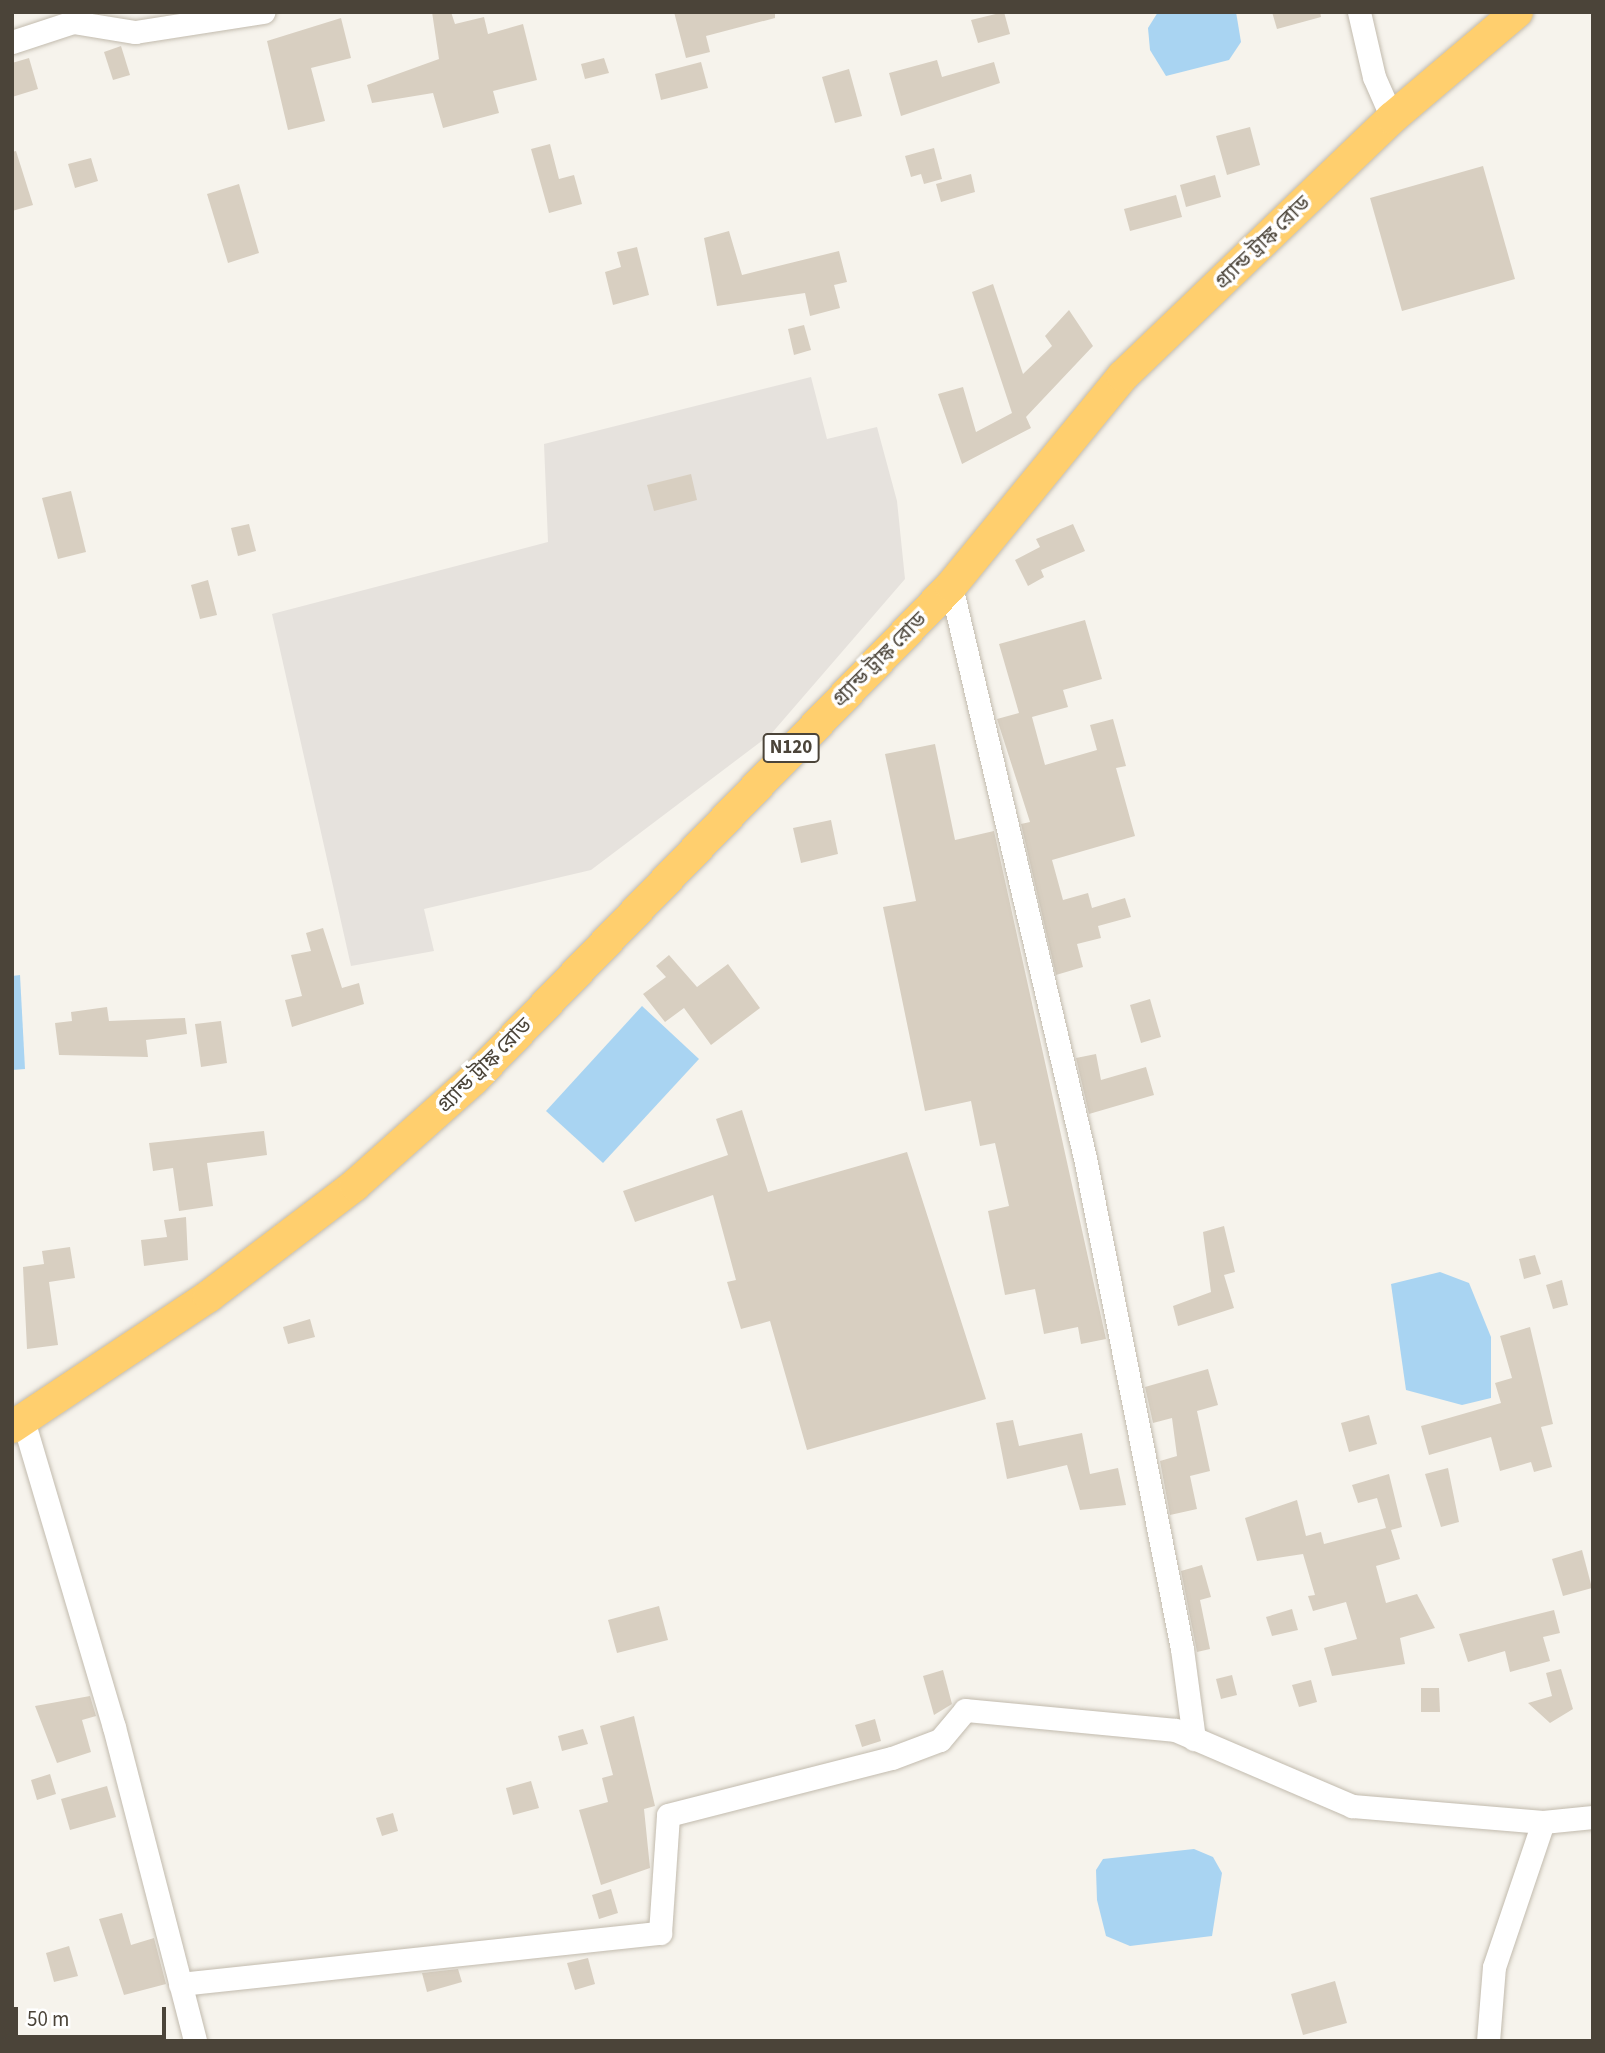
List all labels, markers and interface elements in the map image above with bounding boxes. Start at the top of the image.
street label: গ্র্যান্ড ট্রাঙ্ক রোড [1209,190,1315,294]
street label: গ্র্যান্ড ট্রাঙ্ক রোড [826,606,932,712]
road number: N120 [761,733,821,764]
street label: গ্র্যান্ড ট্রাঙ্ক রোড [431,1012,537,1118]
scale bar [18,1994,170,2038]
text: 50 m [27,2004,69,2034]

